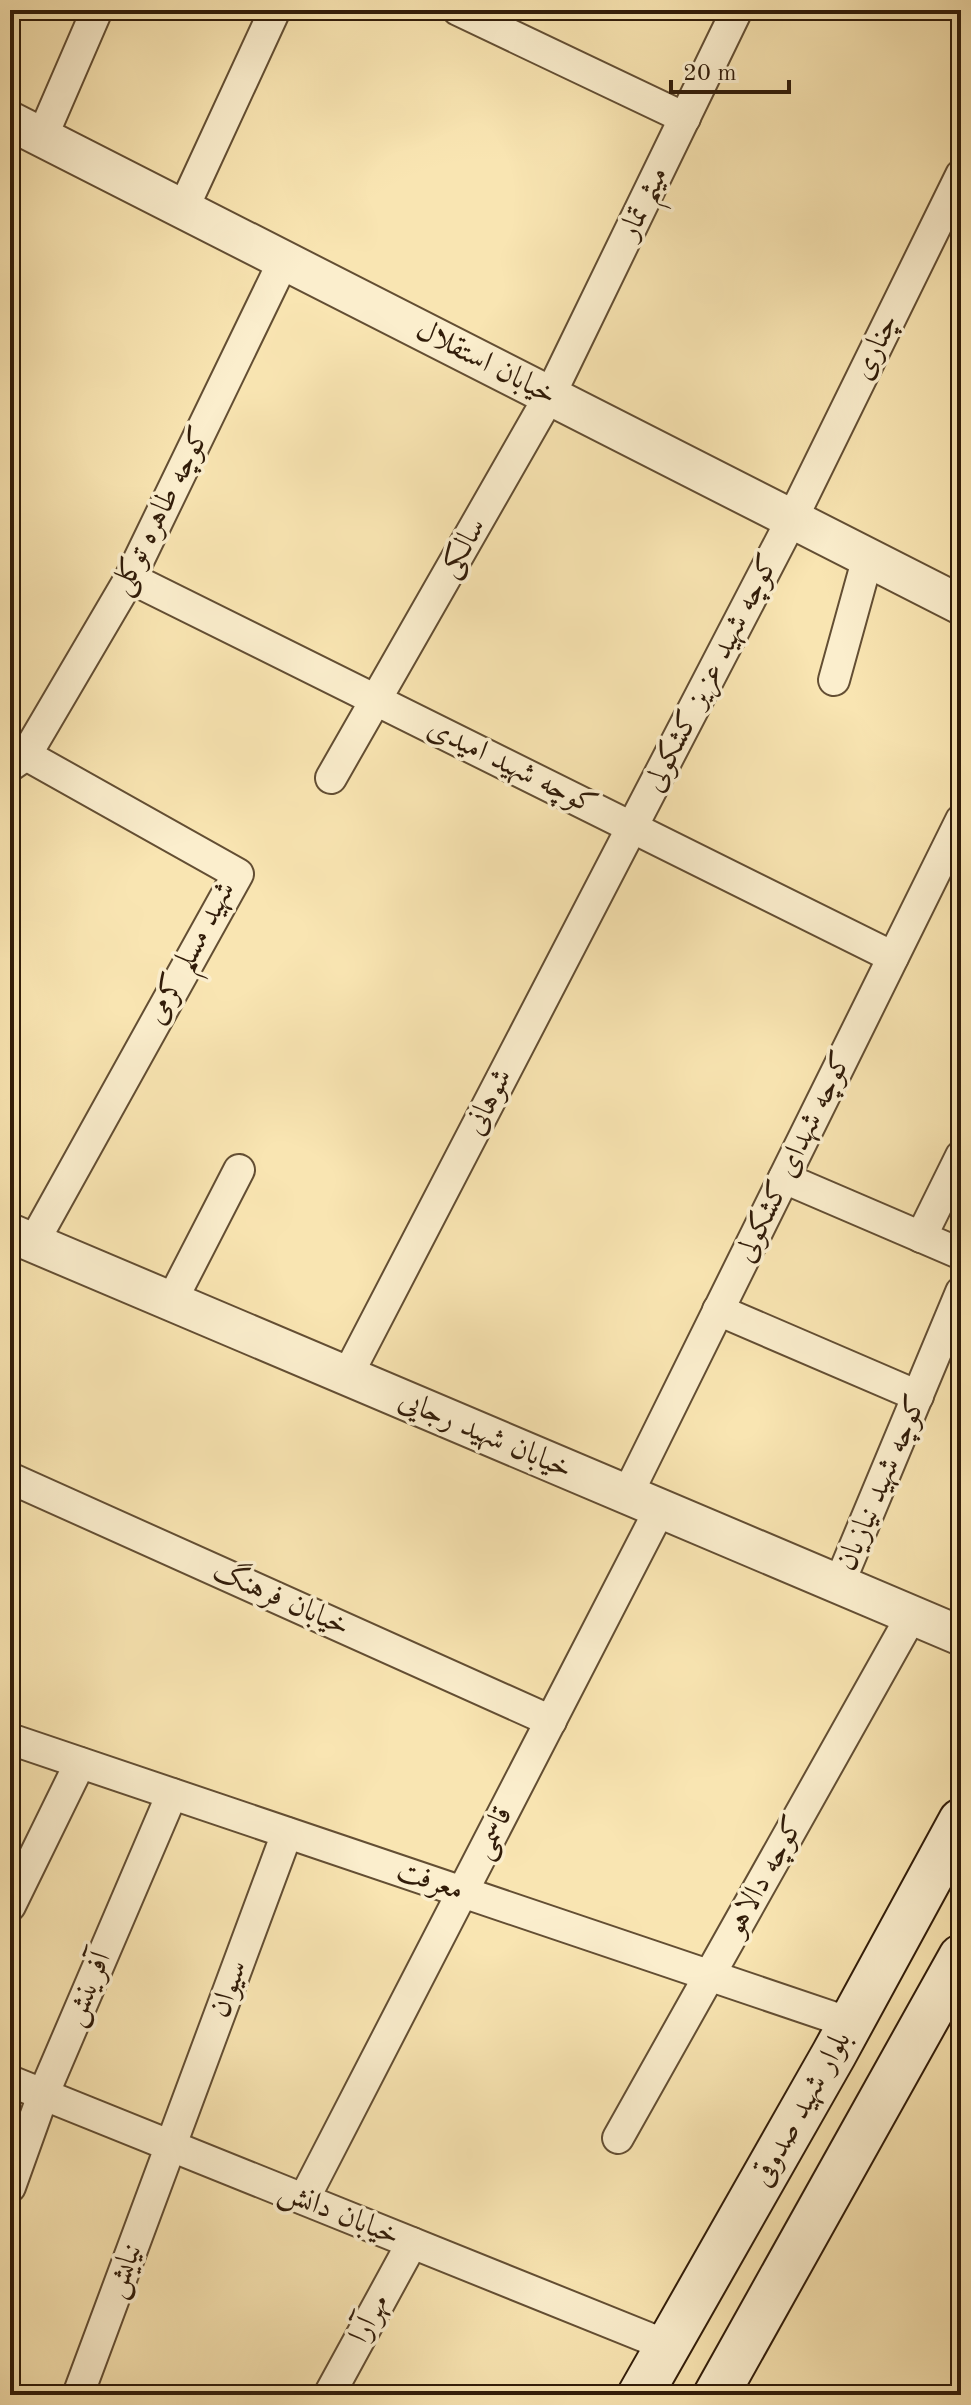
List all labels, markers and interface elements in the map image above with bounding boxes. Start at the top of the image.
scale bar [671,44,789,94]
text: 20 m [683,62,737,86]
street label: میثم تمار [613,162,685,252]
street label: چناری [847,310,906,385]
street label: خیابان استقلال [411,315,561,412]
street label: کوچه طاهره توکلی [105,422,221,602]
street label: سالکی [433,513,494,584]
street label: کوچه شهید عزیز کشکولی [637,548,788,798]
street label: کوچه شهید امیدی [421,713,602,825]
street label: شهید مسلم کرمی [138,875,253,1035]
street label: کوچه شهدای کشکولی [728,1046,862,1269]
street label: شوهانی [460,1064,520,1141]
street label: خیابان شهید رجایی [393,1385,576,1488]
street label: کوچه شهید نیازیان [832,1391,936,1577]
street label: خیابان فرهنگ [207,1550,356,1644]
street label: قاسمی [467,1802,521,1865]
street label: کوچه دالاهو [719,1811,813,1945]
street label: معرفت [392,1856,467,1908]
street label: آفرینش [54,1942,121,2032]
street label: سیوان [205,1956,255,2022]
street label: بلوار شهید صدوقی [746,2026,859,2193]
street label: خیابان دانش [273,2176,404,2255]
street label: نیایش [100,2240,150,2303]
street label: مهرآرا [340,2287,397,2350]

